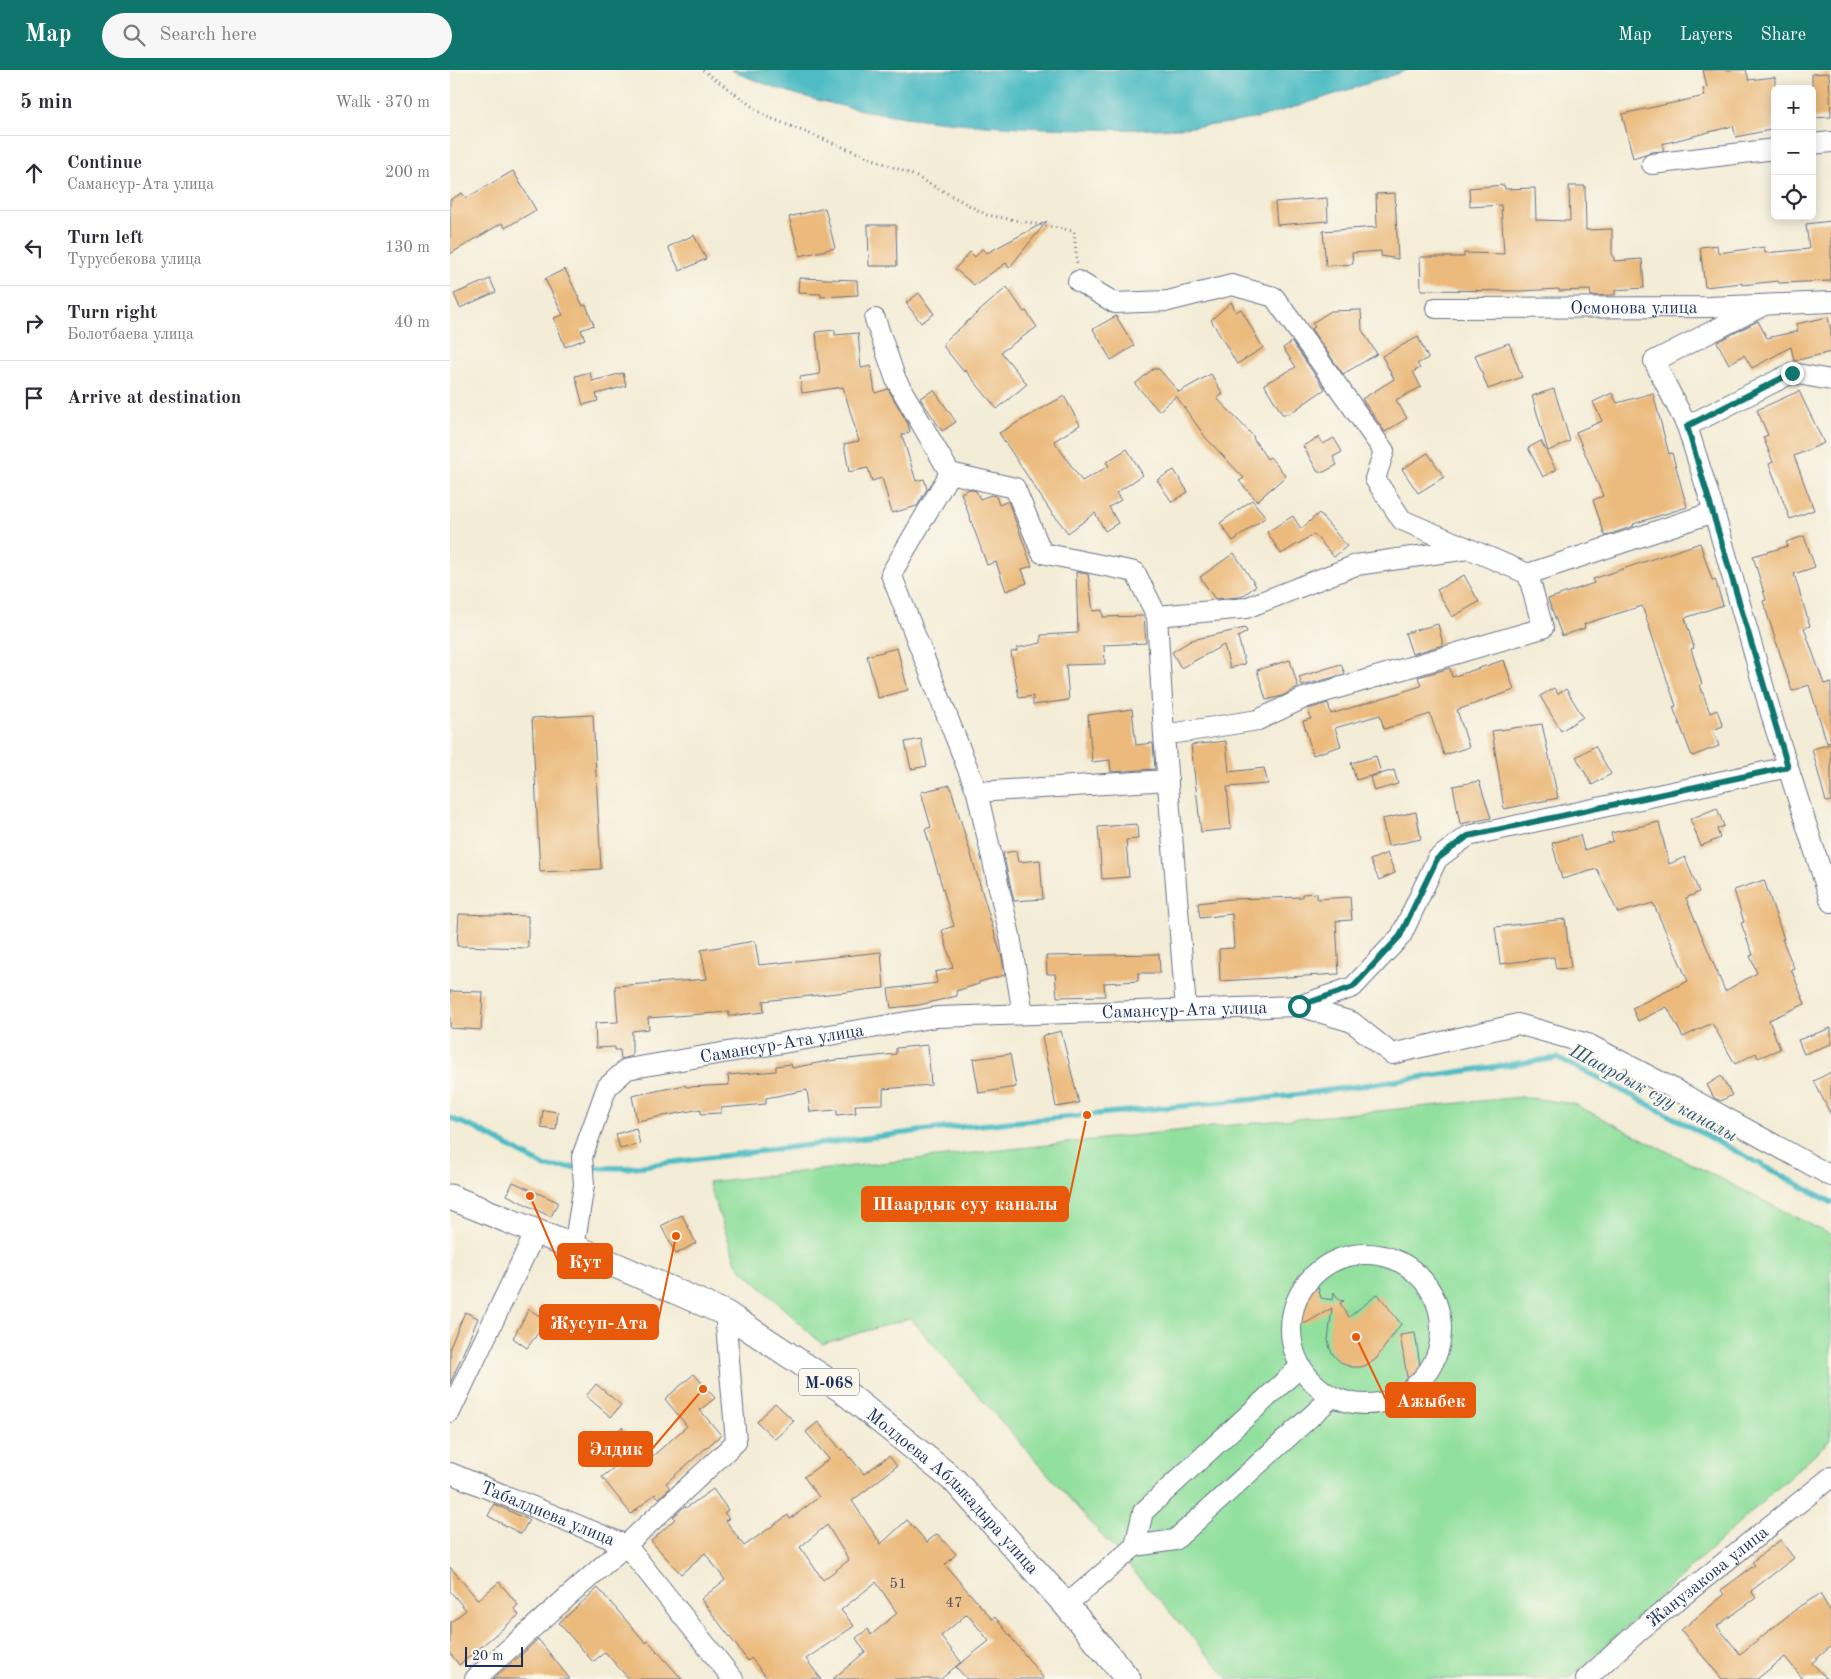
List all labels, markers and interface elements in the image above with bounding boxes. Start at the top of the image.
search box [102,13,452,58]
icon: search [120,21,148,49]
text: Map [25,23,72,47]
text: Search here [160,26,257,45]
text: Map [1618,26,1652,44]
text: Layers [1680,26,1732,44]
text: Share [1760,26,1806,44]
map controls [1771,85,1816,220]
button: + [1771,85,1816,130]
text: 5 min [20,92,73,113]
text: Walk · 370 m [335,95,430,111]
button: − [1771,130,1816,175]
text: Continue [67,154,142,173]
icon: ahead [20,159,48,187]
text: 200 m [385,165,430,181]
button: locate [1771,175,1816,220]
text: Самансур-Ата улица [67,177,214,193]
text: Turn left [67,229,144,248]
icon: left [20,234,48,262]
text: 130 m [385,240,430,256]
text: Турусбекова улица [67,252,202,268]
street label: Осмонова улица [1570,299,1698,318]
text: Turn right [67,304,157,323]
icon: right [20,309,48,337]
text: 40 m [394,315,430,331]
text: Болотбаева улица [67,327,194,343]
route end [1781,362,1804,385]
icon: arrive [20,384,48,412]
text: Arrive at destination [67,389,241,408]
route start [1288,995,1311,1018]
street label: Самансур-Ата улица [1101,999,1268,1022]
street label: Самансур-Ата улица [699,1021,865,1067]
water label: Шаардык суу каналы [1565,1041,1740,1147]
callout: Шаардык суу каналы [862,1187,1068,1221]
text: Шаардык суу каналы [872,1196,1058,1215]
callout: Кут [558,1244,612,1278]
text: Кут [568,1254,602,1273]
callout: Жусуп-Ата [540,1305,658,1339]
text: Жусуп-Ата [550,1315,648,1334]
road number: М-068 [799,1368,859,1395]
callout: Ажыбек [1386,1383,1475,1417]
text: Ажыбек [1396,1393,1466,1412]
street label: Молдоева Абдыкадыра улица [863,1406,1042,1578]
callout: Элдик [579,1432,652,1466]
text: Элдик [589,1441,643,1460]
street label: Табалдиева улица [478,1479,618,1550]
street label: Жанузакова улица [1644,1523,1772,1631]
house number: 51 [889,1577,907,1592]
house number: 47 [945,1596,963,1611]
scale bar [465,1644,522,1667]
text: 20 m [472,1649,503,1663]

